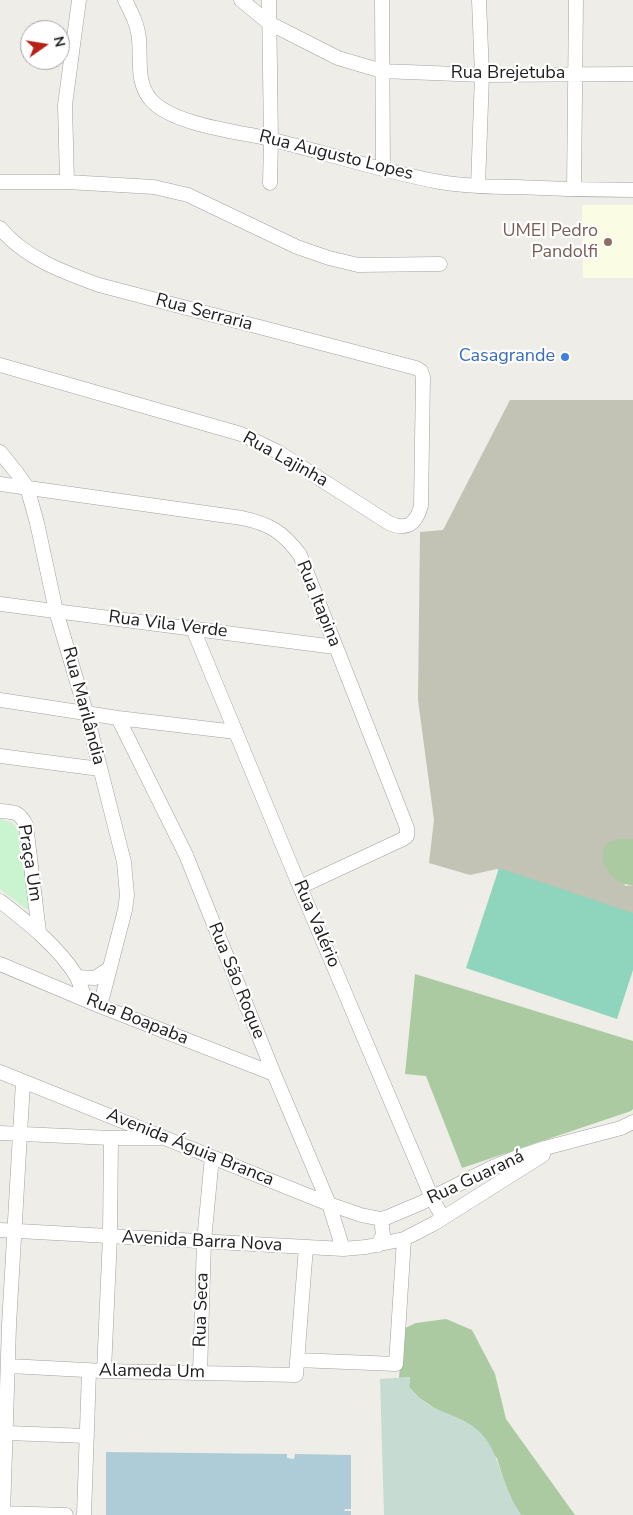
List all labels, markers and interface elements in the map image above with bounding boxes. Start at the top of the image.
north arrow [20,20,70,70]
text: N [49,34,70,49]
street label: Rua Brejetuba [451,63,565,85]
street label: Rua Augusto Lopes [257,126,415,186]
place label: UMEI Pedro Pandolfi [502,221,598,264]
marker: UMEI Pedro Pandolfi [602,236,614,248]
street label: Rua Serraria [153,290,255,336]
place label: Casagrande [459,346,555,368]
marker: Casagrande [559,351,571,363]
street label: Rua Lajinha [239,428,331,492]
street label: Rua Itapina [291,558,345,650]
street label: Rua Vila Verde [107,607,229,643]
street label: Rua Marilândia [57,645,109,767]
street label: Praça Um [12,823,46,903]
street label: Rua Valério [288,877,344,971]
street label: Rua São Roque [203,920,269,1042]
street label: Rua Boapaba [83,990,191,1050]
street label: Avenida Águia Branca [103,1105,277,1191]
street label: Rua Guaraná [424,1146,528,1210]
street label: Avenida Barra Nova [121,1227,283,1257]
street label: Rua Seca [190,1272,214,1348]
street label: Alameda Um [99,1360,205,1384]

